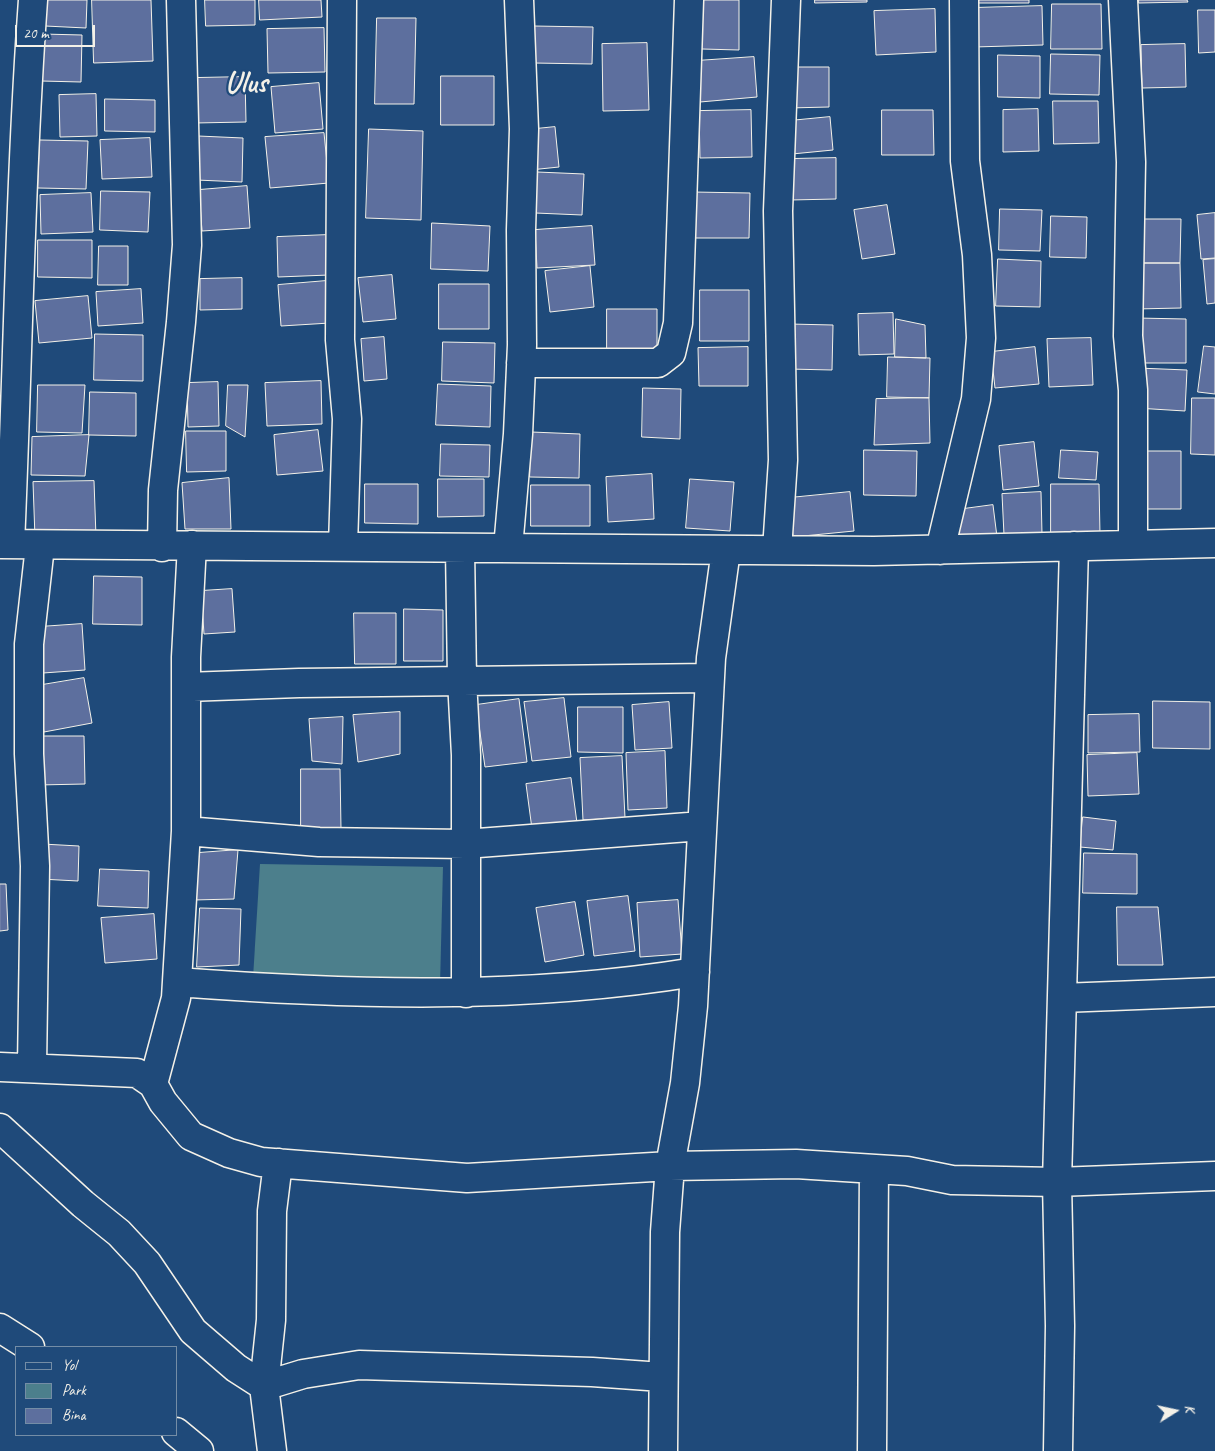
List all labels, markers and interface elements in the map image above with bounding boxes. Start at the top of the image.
scale bar [18,15,98,47]
text: 20 m [23,24,49,43]
district label: Ulus [225,66,267,102]
legend [15,1346,178,1436]
text: Yol [62,1356,77,1375]
text: Park [62,1381,86,1400]
north arrow [1150,1386,1200,1436]
text: K [1181,1403,1199,1413]
text: Bina [62,1406,86,1425]

